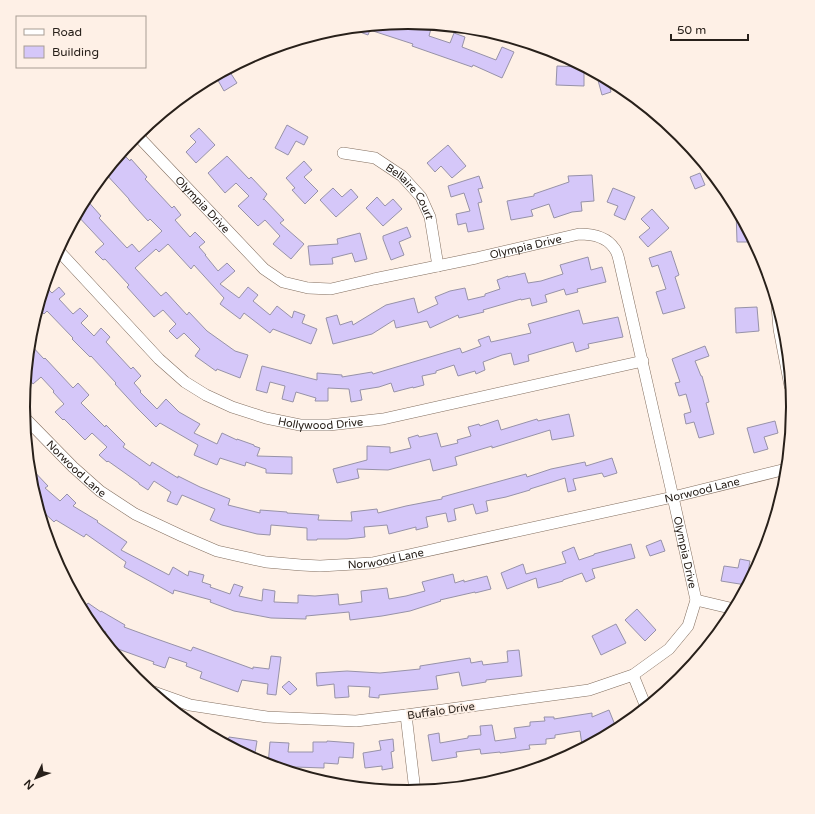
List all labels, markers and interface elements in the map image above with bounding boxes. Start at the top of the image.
legend [16,16,146,68]
scale bar [671,16,748,42]
text: 50 m [677,23,706,37]
text: Road [52,25,82,39]
text: Building [52,45,99,59]
street label: Bellaire Court [383,160,437,220]
street label: Olympia Drive [173,173,233,236]
street label: Olympia Drive [488,232,563,261]
street label: Hollywood Drive [277,414,364,432]
street label: Norwood Lane [44,438,109,500]
street label: Norwood Lane [663,474,741,505]
street label: Olympia Drive [671,515,700,590]
street label: Norwood Lane [347,545,425,571]
street label: Buffalo Drive [406,700,476,722]
north arrow [16,758,56,798]
text: N [21,777,37,792]

